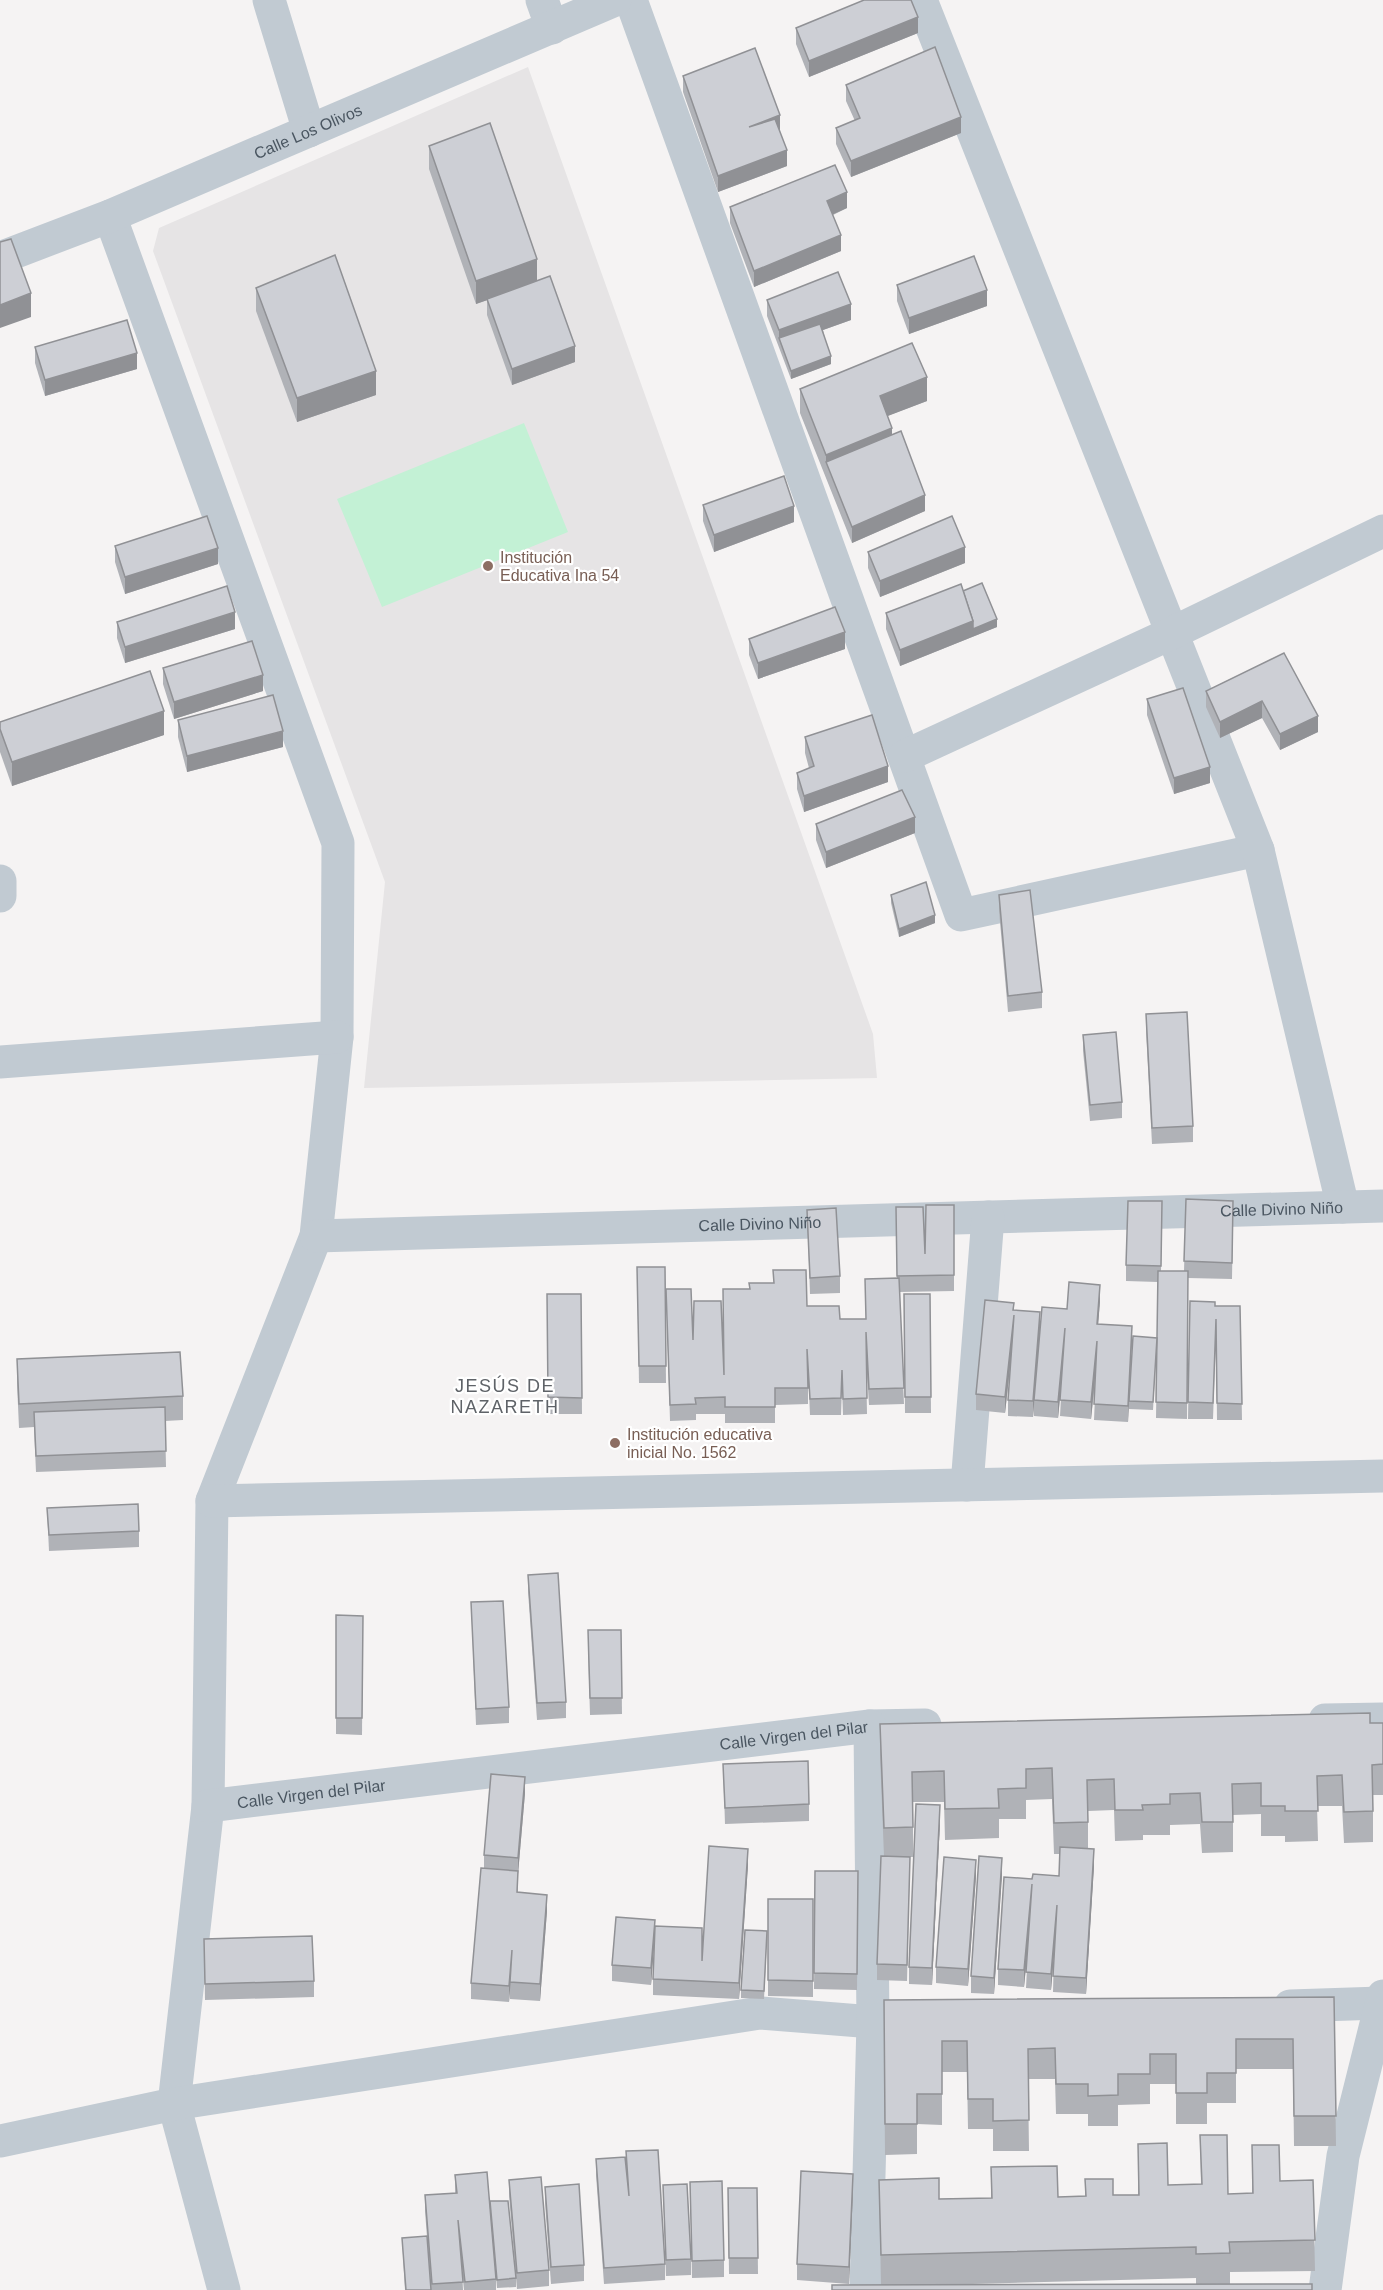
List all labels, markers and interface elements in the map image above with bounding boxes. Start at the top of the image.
street label: Calle Los Olivos [251,101,364,162]
place label: Institución Educativa Ina 54 [500,549,619,584]
marker: Institución Educativa Ina 54 [481,559,495,573]
street label: Calle Divino Niño [1220,1199,1343,1219]
street label: Calle Divino Niño [698,1213,822,1234]
district label: JESÚS DE NAZARETH [450,1375,560,1417]
place label: Institución educativa inicial No. 1562 [627,1426,772,1461]
marker: Institución educativa inicial No. 1562 [608,1436,622,1450]
street label: Calle Virgen del Pilar [719,1718,870,1753]
street label: Calle Virgen del Pilar [236,1776,387,1811]

